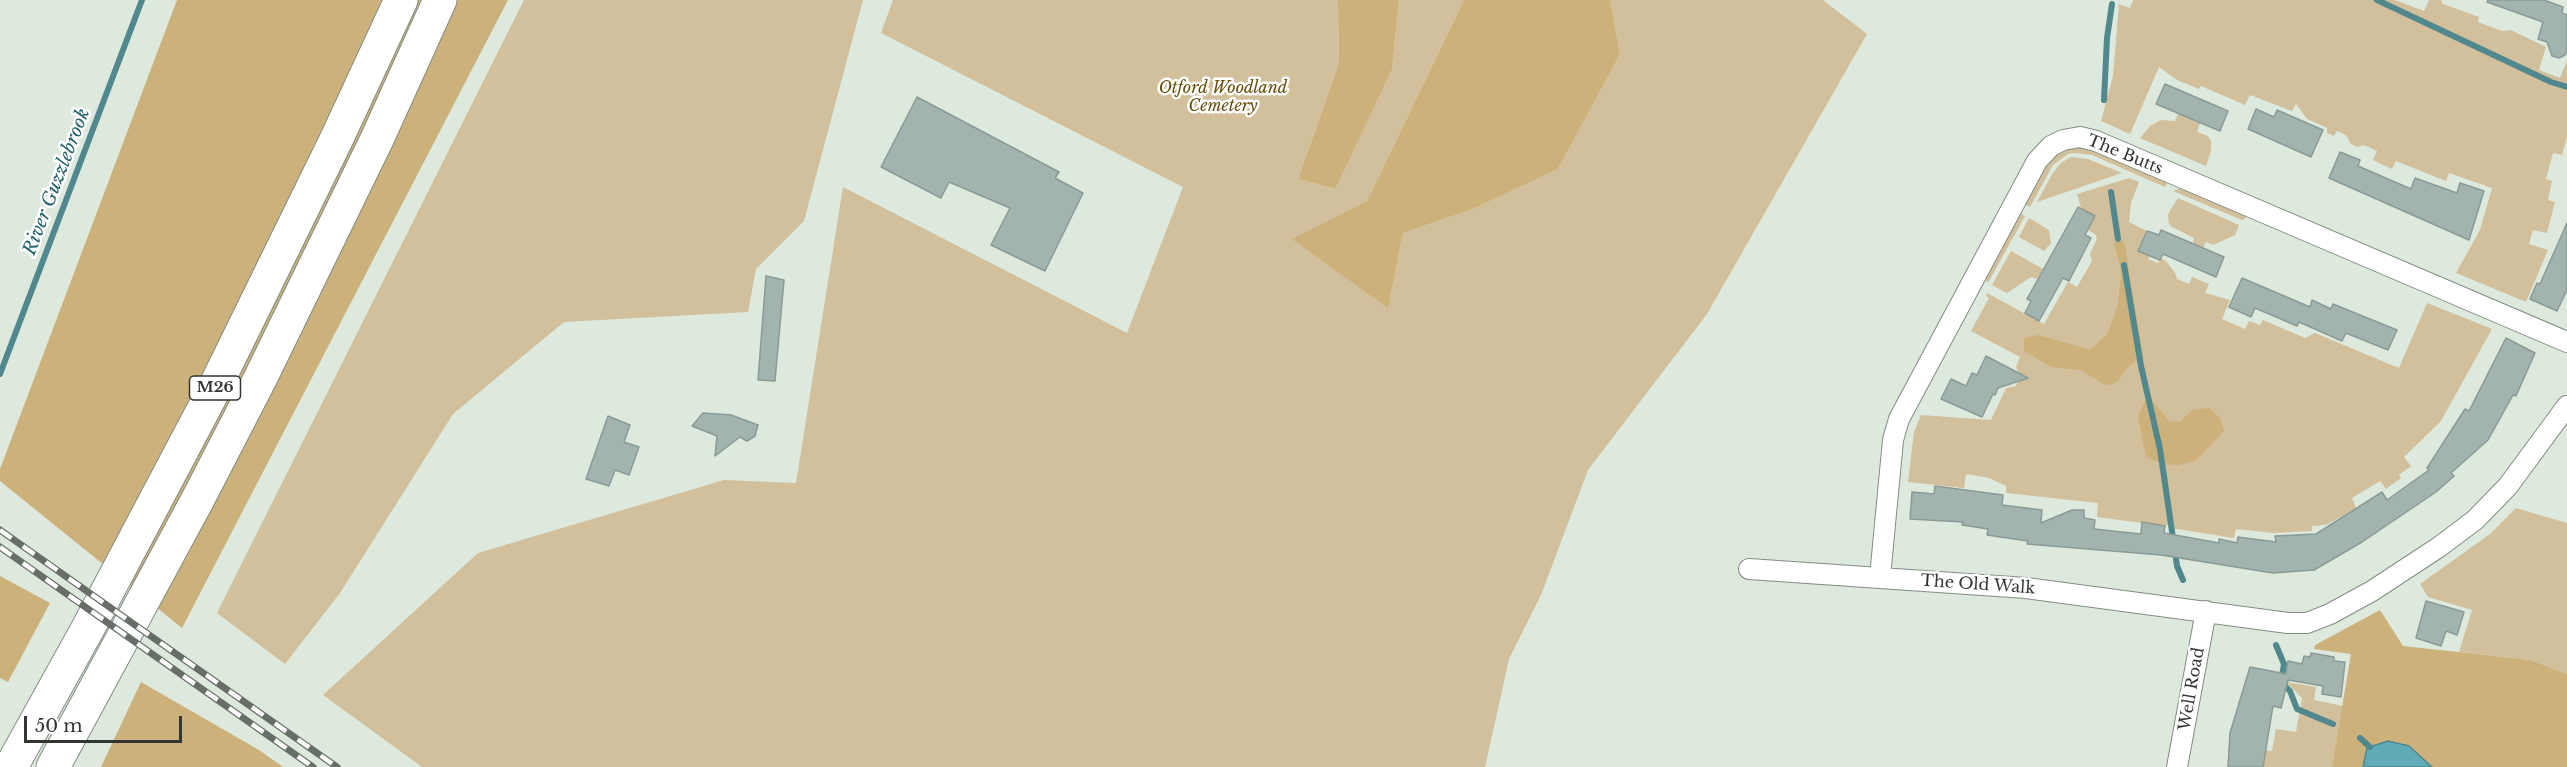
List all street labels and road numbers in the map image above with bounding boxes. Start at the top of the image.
street label: The Butts [2084,131,2166,179]
road number: M26 [190,376,240,400]
street label: The Old Walk [1920,571,2036,599]
street label: Well Road [2175,646,2209,732]

